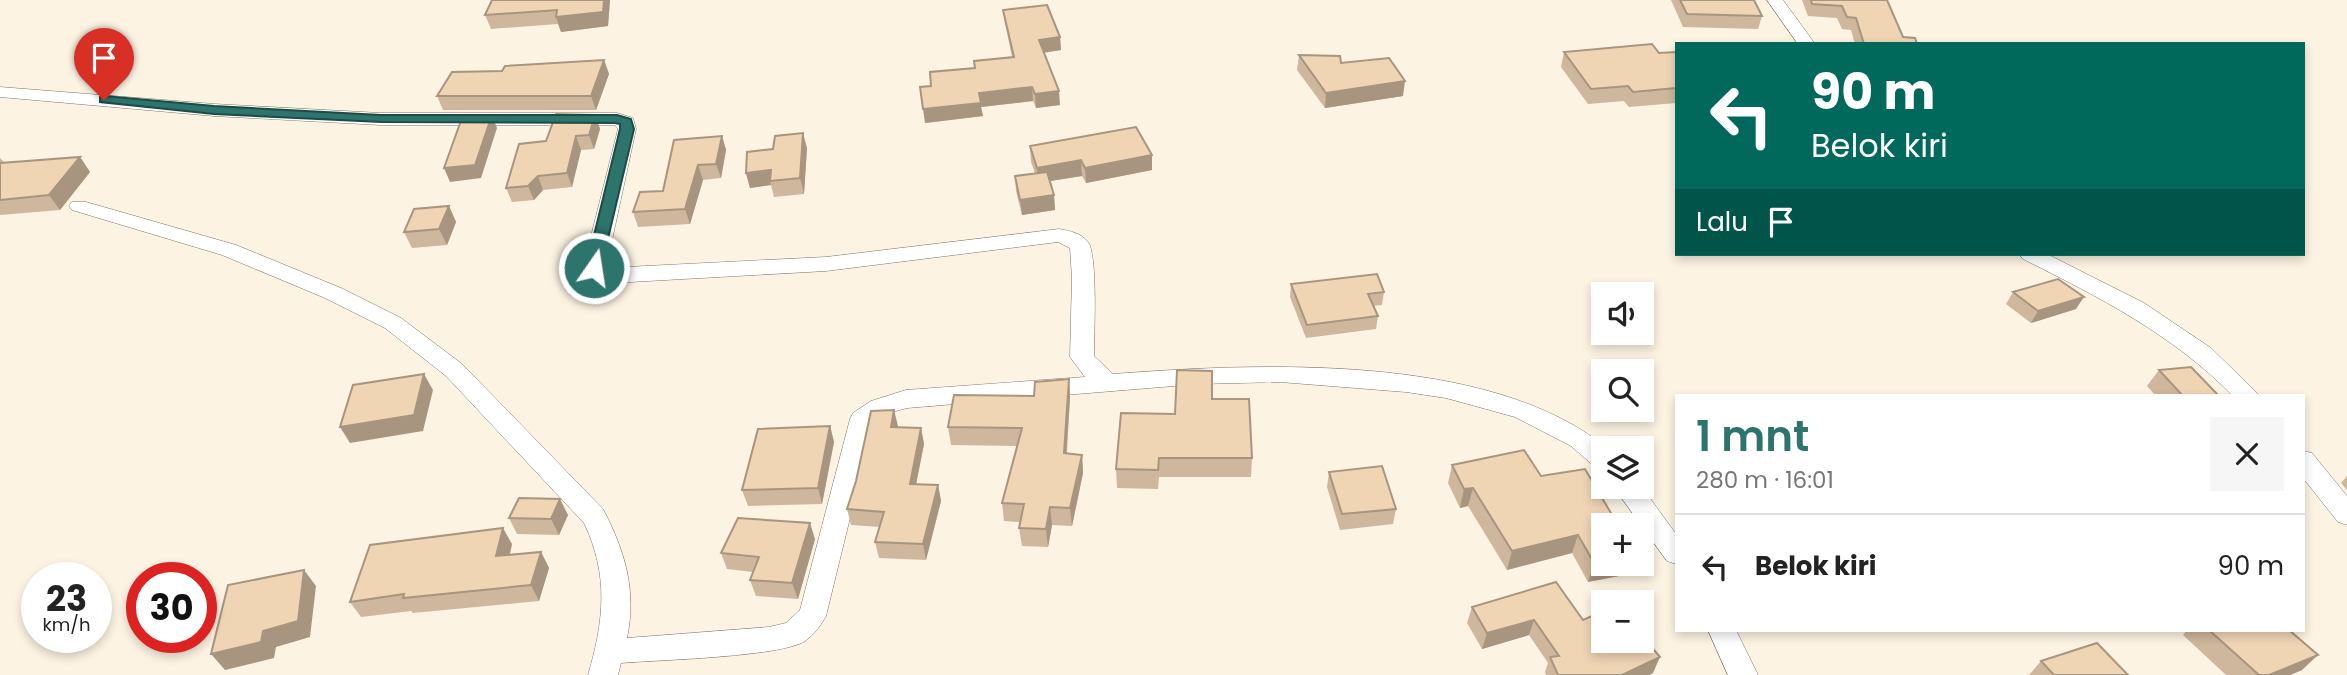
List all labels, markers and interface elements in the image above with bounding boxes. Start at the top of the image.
pin [74,28,134,100]
icon: arrive [85,39,123,77]
text: 90 m [1811,58,1935,126]
icon: left [1696,70,1787,161]
text: Belok kiri [1811,123,1948,168]
icon: arrive [1762,203,1800,241]
text: Lalu [1696,204,1748,240]
position arrow [557,231,631,305]
map controls [1591,282,1654,653]
button: sound [1591,282,1654,345]
button: search [1591,359,1654,422]
text: 1 mnt [1696,407,1809,466]
button: close [2210,417,2284,491]
button: layers [1591,436,1654,499]
text: 280 m · 16:01 [1696,464,1834,496]
button: + [1591,513,1654,576]
icon: left [1696,548,1734,586]
text: Belok kiri [1755,548,1877,584]
text: 90 m [2218,548,2284,584]
speed limit sign: 30 [126,562,217,653]
text: 23 [46,574,87,623]
button: − [1591,590,1654,653]
text: km/h [43,612,90,637]

